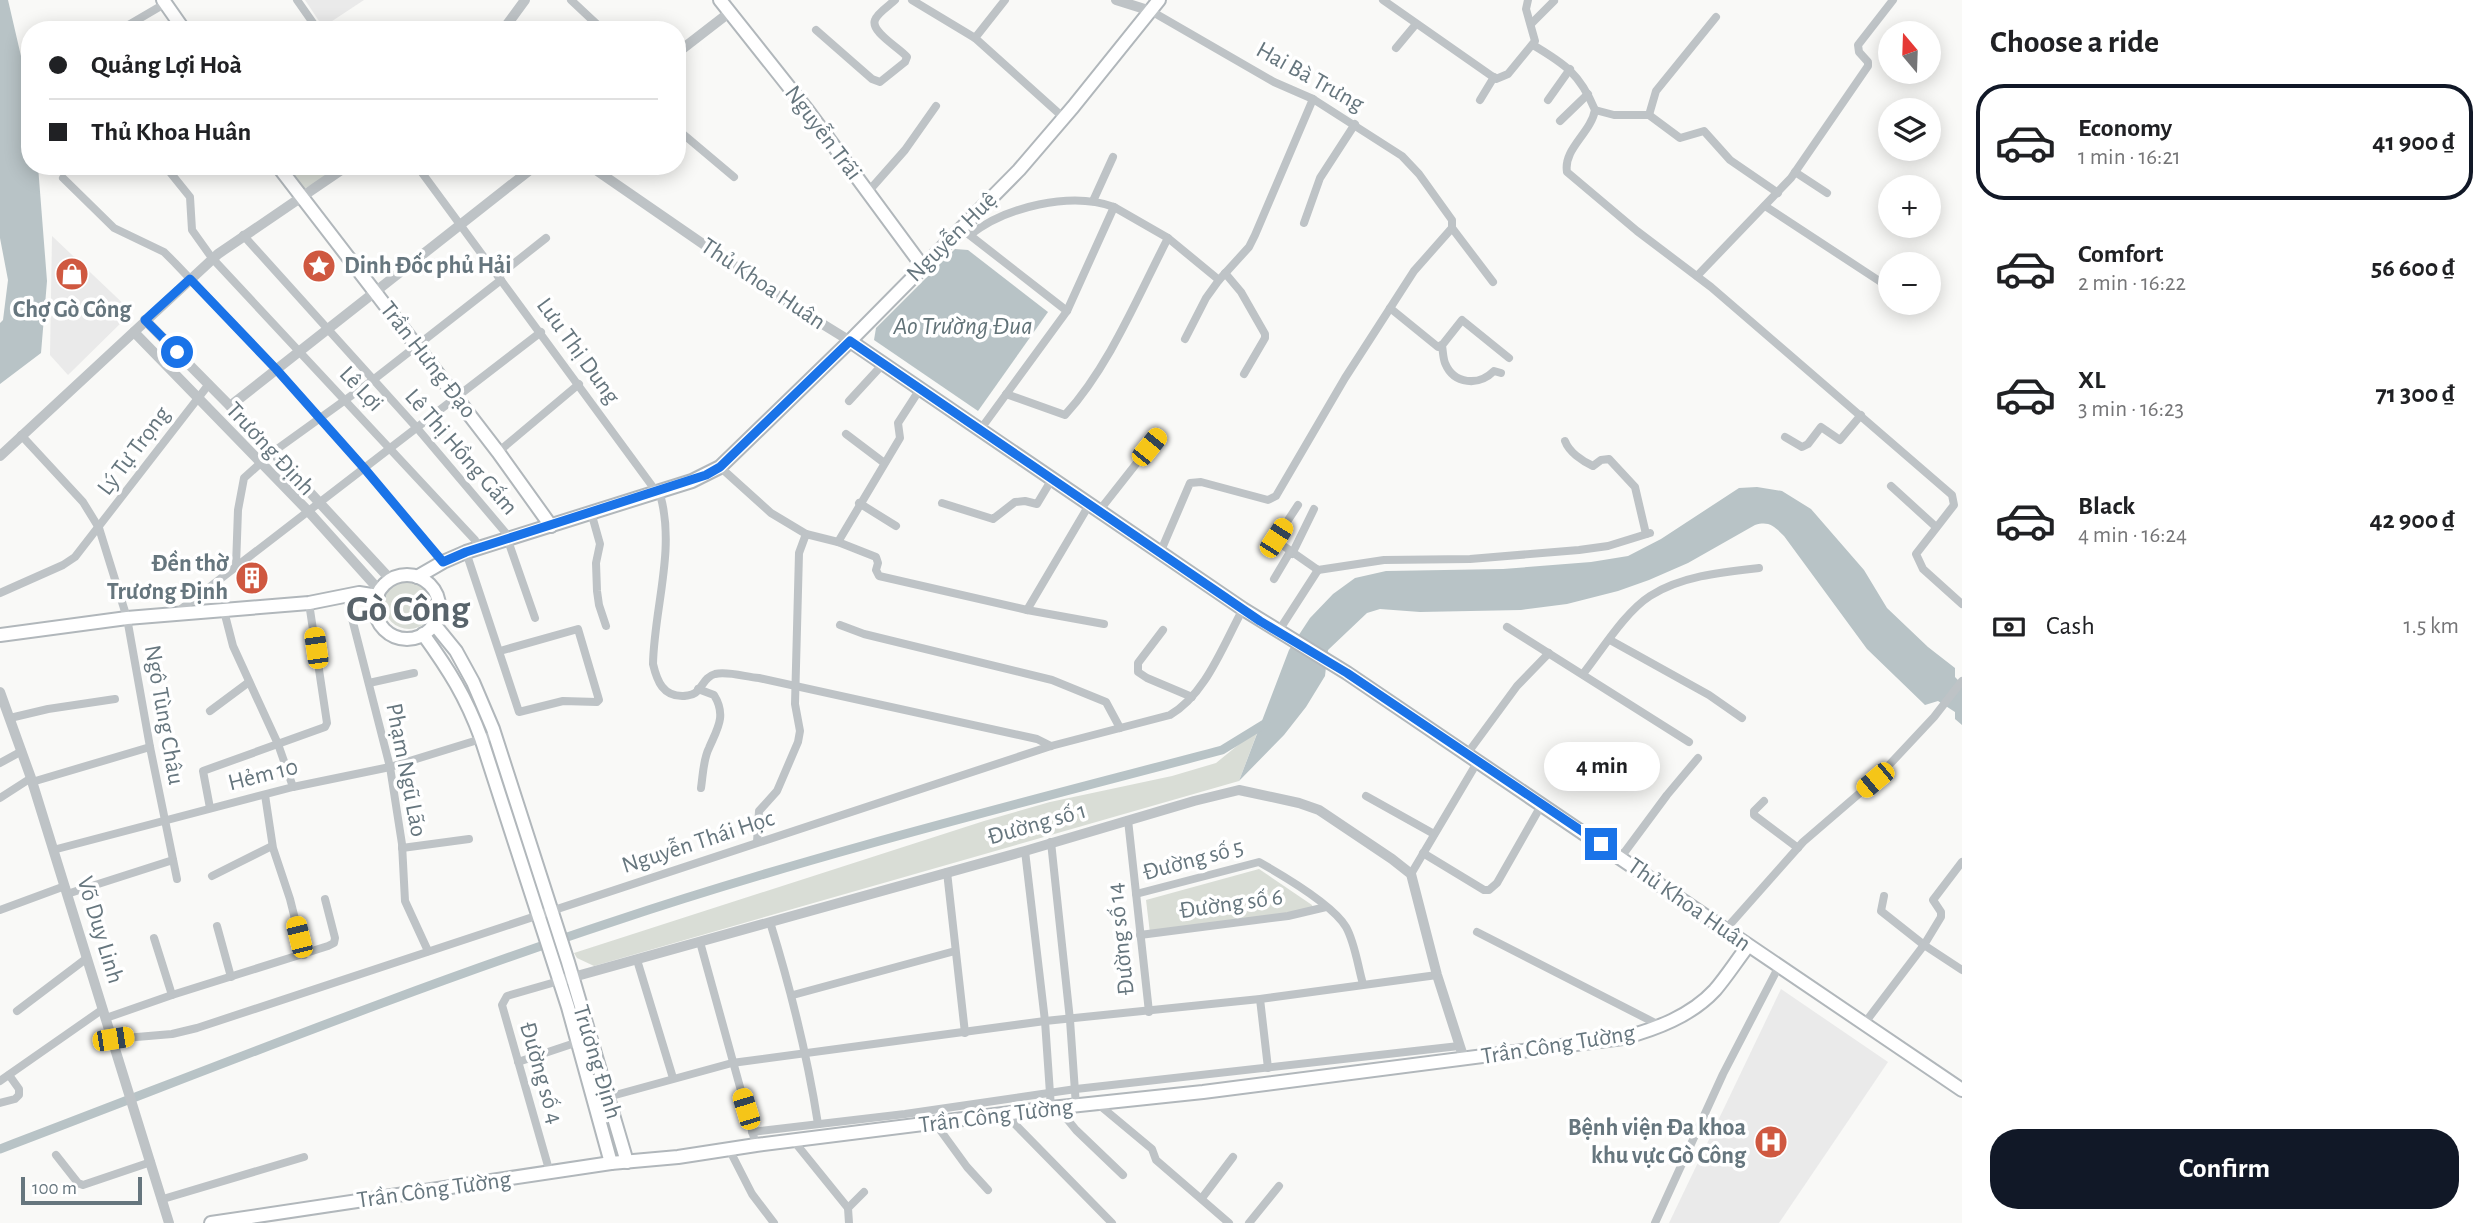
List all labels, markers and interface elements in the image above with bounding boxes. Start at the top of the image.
north arrow [1878,21,1941,84]
map controls [1878,21,1941,315]
text: Choose a ride [1990,26,2159,58]
street label: Hai Bà Trưng [1252,38,1368,117]
text: Quảng Lợi Hoà [91,52,242,78]
street label: Nguyễn Trãi [780,81,867,185]
button: layers [1878,98,1941,161]
icon: car [1994,111,2057,174]
text: Economy [2078,115,2172,141]
text: Thủ Khoa Huân [91,119,251,145]
text: 41 900 ₫ [2372,129,2455,155]
text: 1 min · 16:21 [2078,146,2181,169]
button: + [1878,175,1941,238]
street label: Nguyễn Huệ [902,187,1002,287]
street label: Thủ Khoa Huân [696,234,830,334]
icon: car [1994,237,2057,300]
text: Comfort [2078,241,2163,267]
place icon: Dinh Đốc phủ Hải [300,247,338,285]
place label: Dinh Đốc phủ Hải [344,252,512,278]
button: − [1878,252,1941,315]
shop icon: Chợ Gò Công [53,255,91,293]
text: 56 600 ₫ [2371,255,2455,281]
text: 2 min · 16:22 [2078,272,2186,295]
street label: Lưu Thị Dung [532,294,624,409]
street label: Trần Hưng Đạo [375,297,481,423]
place label: Chợ Gò Công [13,298,132,322]
water label: Ao Trường Đua [892,313,1033,339]
route start [161,336,193,368]
street label: Lê Lợi [335,362,387,416]
icon: car [1994,363,2057,426]
text: XL [2078,367,2105,393]
text: 71 300 ₫ [2376,381,2455,407]
street label: Lê Thị Hồng Gấm [400,384,522,520]
street label: Trương Định [221,398,319,500]
text: 3 min · 16:23 [2078,398,2184,421]
street label: Lý Tự Trọng [93,402,175,500]
car [1128,424,1171,470]
icon: car [1994,489,2057,552]
text: Black [2078,493,2135,519]
text: 42 900 ₫ [2369,507,2455,533]
car [1256,515,1297,561]
text: 4 min · 16:24 [2078,524,2187,547]
place label: Đền thờ Trương Định [107,550,229,604]
building icon: Đền thờ Trương Định [233,559,271,597]
district label: Gò Công [346,591,471,629]
icon: cash [1990,608,2028,646]
text: Cash [2046,613,2095,639]
text: 1.5 km [2404,615,2459,638]
car [303,626,330,670]
street label: Ngô Tùng Châu [140,643,188,787]
street label: Phạm Ngũ Lão [381,701,431,839]
callout: 4 min [1543,742,1659,792]
street label: Hẻm 10 [226,755,300,795]
text: 4 min [1576,755,1628,778]
car [1853,758,1898,802]
street label: Đường số 1 [985,798,1089,850]
street label: Nguyễn Thái Học [619,805,777,878]
route end [1585,828,1617,860]
street label: Đường số 5 [1140,835,1246,885]
street label: Thủ Khoa Huân [1623,854,1755,956]
street label: Võ Duy Linh [72,874,128,986]
street label: Đường số 14 [1103,881,1139,997]
street label: Đường số 6 [1178,885,1284,923]
car [284,914,315,960]
street label: Trương Định [568,1002,626,1122]
street label: Đường số 4 [515,1019,567,1127]
street label: Trần Công Tường [1479,1021,1637,1069]
car [91,1025,136,1053]
car [730,1086,763,1132]
street label: Trần Công Tường [918,1095,1075,1137]
place label: Bệnh viện Đa khoa khu vực Gò Công [1568,1116,1747,1168]
hospital icon: Bệnh viện Đa khoa khu vực Gò Công [1752,1123,1790,1161]
button: Confirm [1990,1129,2459,1209]
street label: Trần Công Tường [355,1167,513,1213]
scale bar [21,1174,142,1206]
text: 100 m [32,1179,77,1198]

